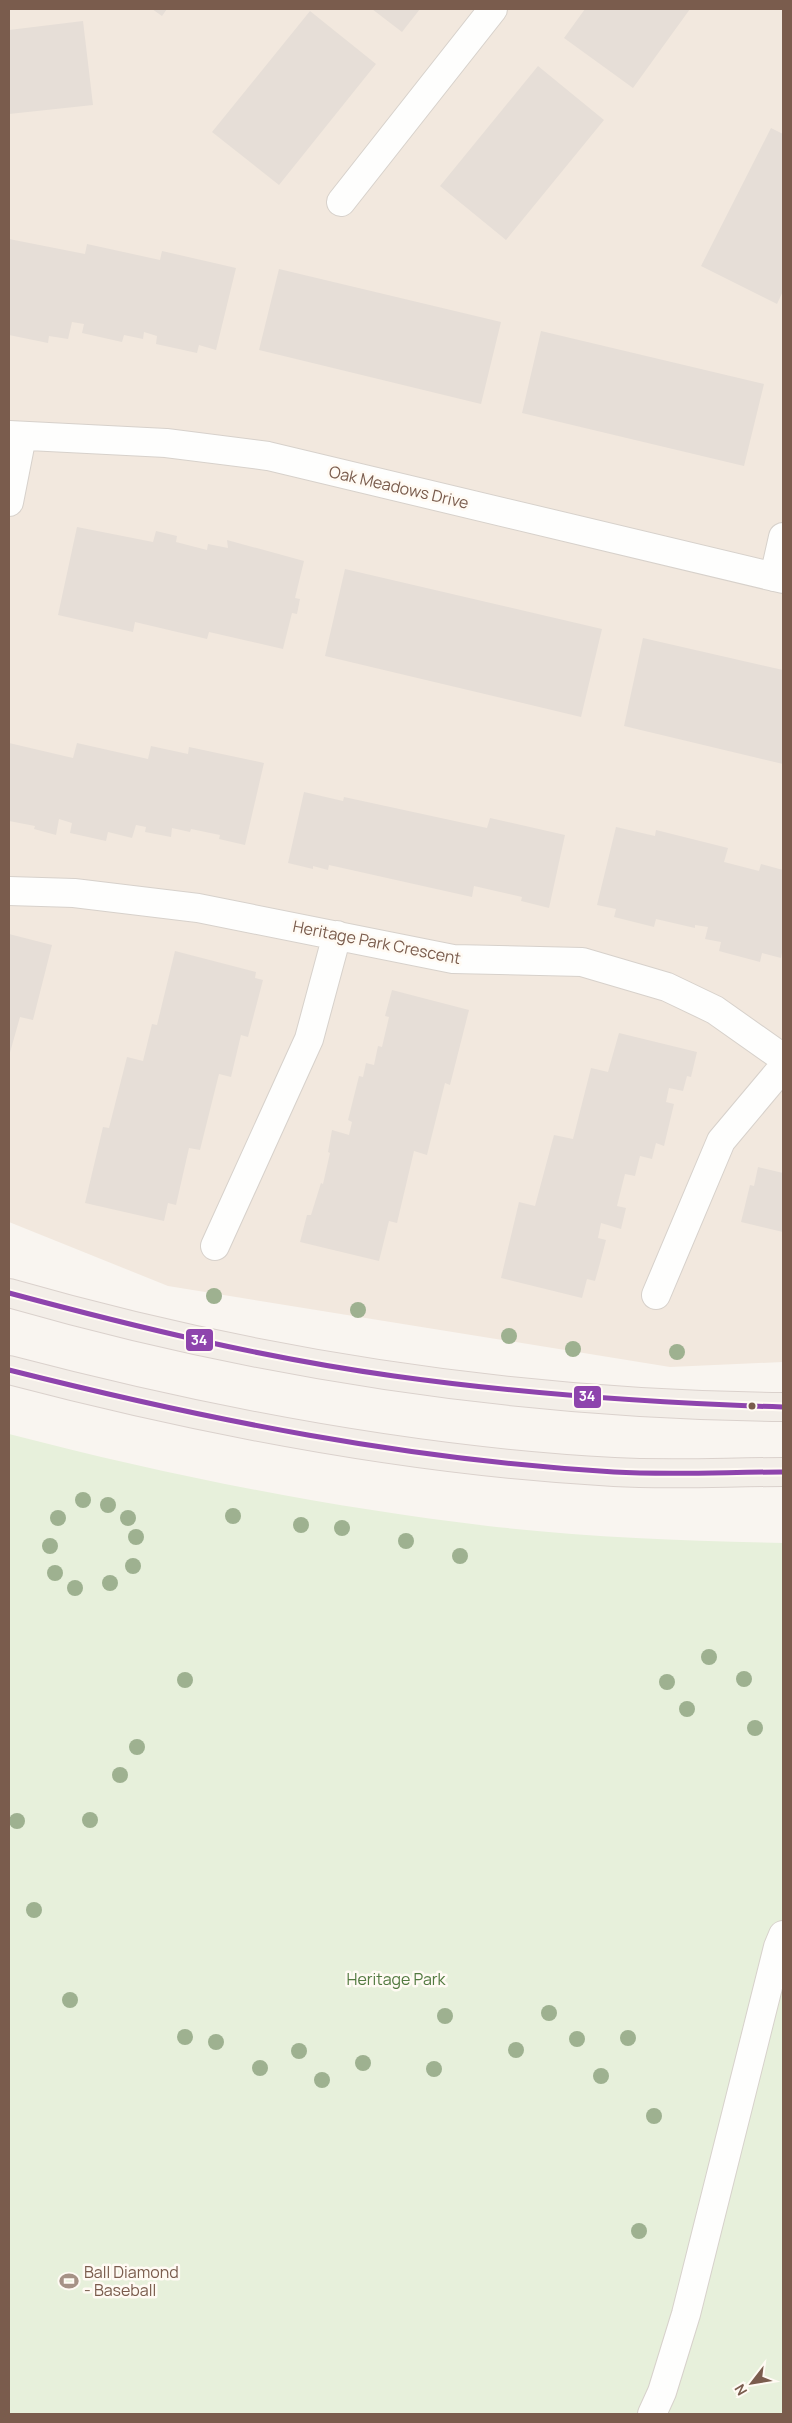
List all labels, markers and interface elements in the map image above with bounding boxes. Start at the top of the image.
street label: Oak Meadows Drive [327,460,471,514]
street label: Heritage Park Crescent [291,915,463,969]
line badge: 34 [185,1328,214,1352]
text: 34 [191,1330,207,1349]
line badge: 34 [573,1385,602,1409]
text: 34 [579,1386,595,1405]
unlabelled marker [747,1401,757,1411]
park label: Heritage Park [346,1968,447,1990]
place label: Ball Diamond - Baseball [84,2261,179,2301]
sports icon: Ball Diamond - Baseball [58,2270,80,2292]
north arrow [727,2358,777,2408]
text: N [730,2381,751,2399]

